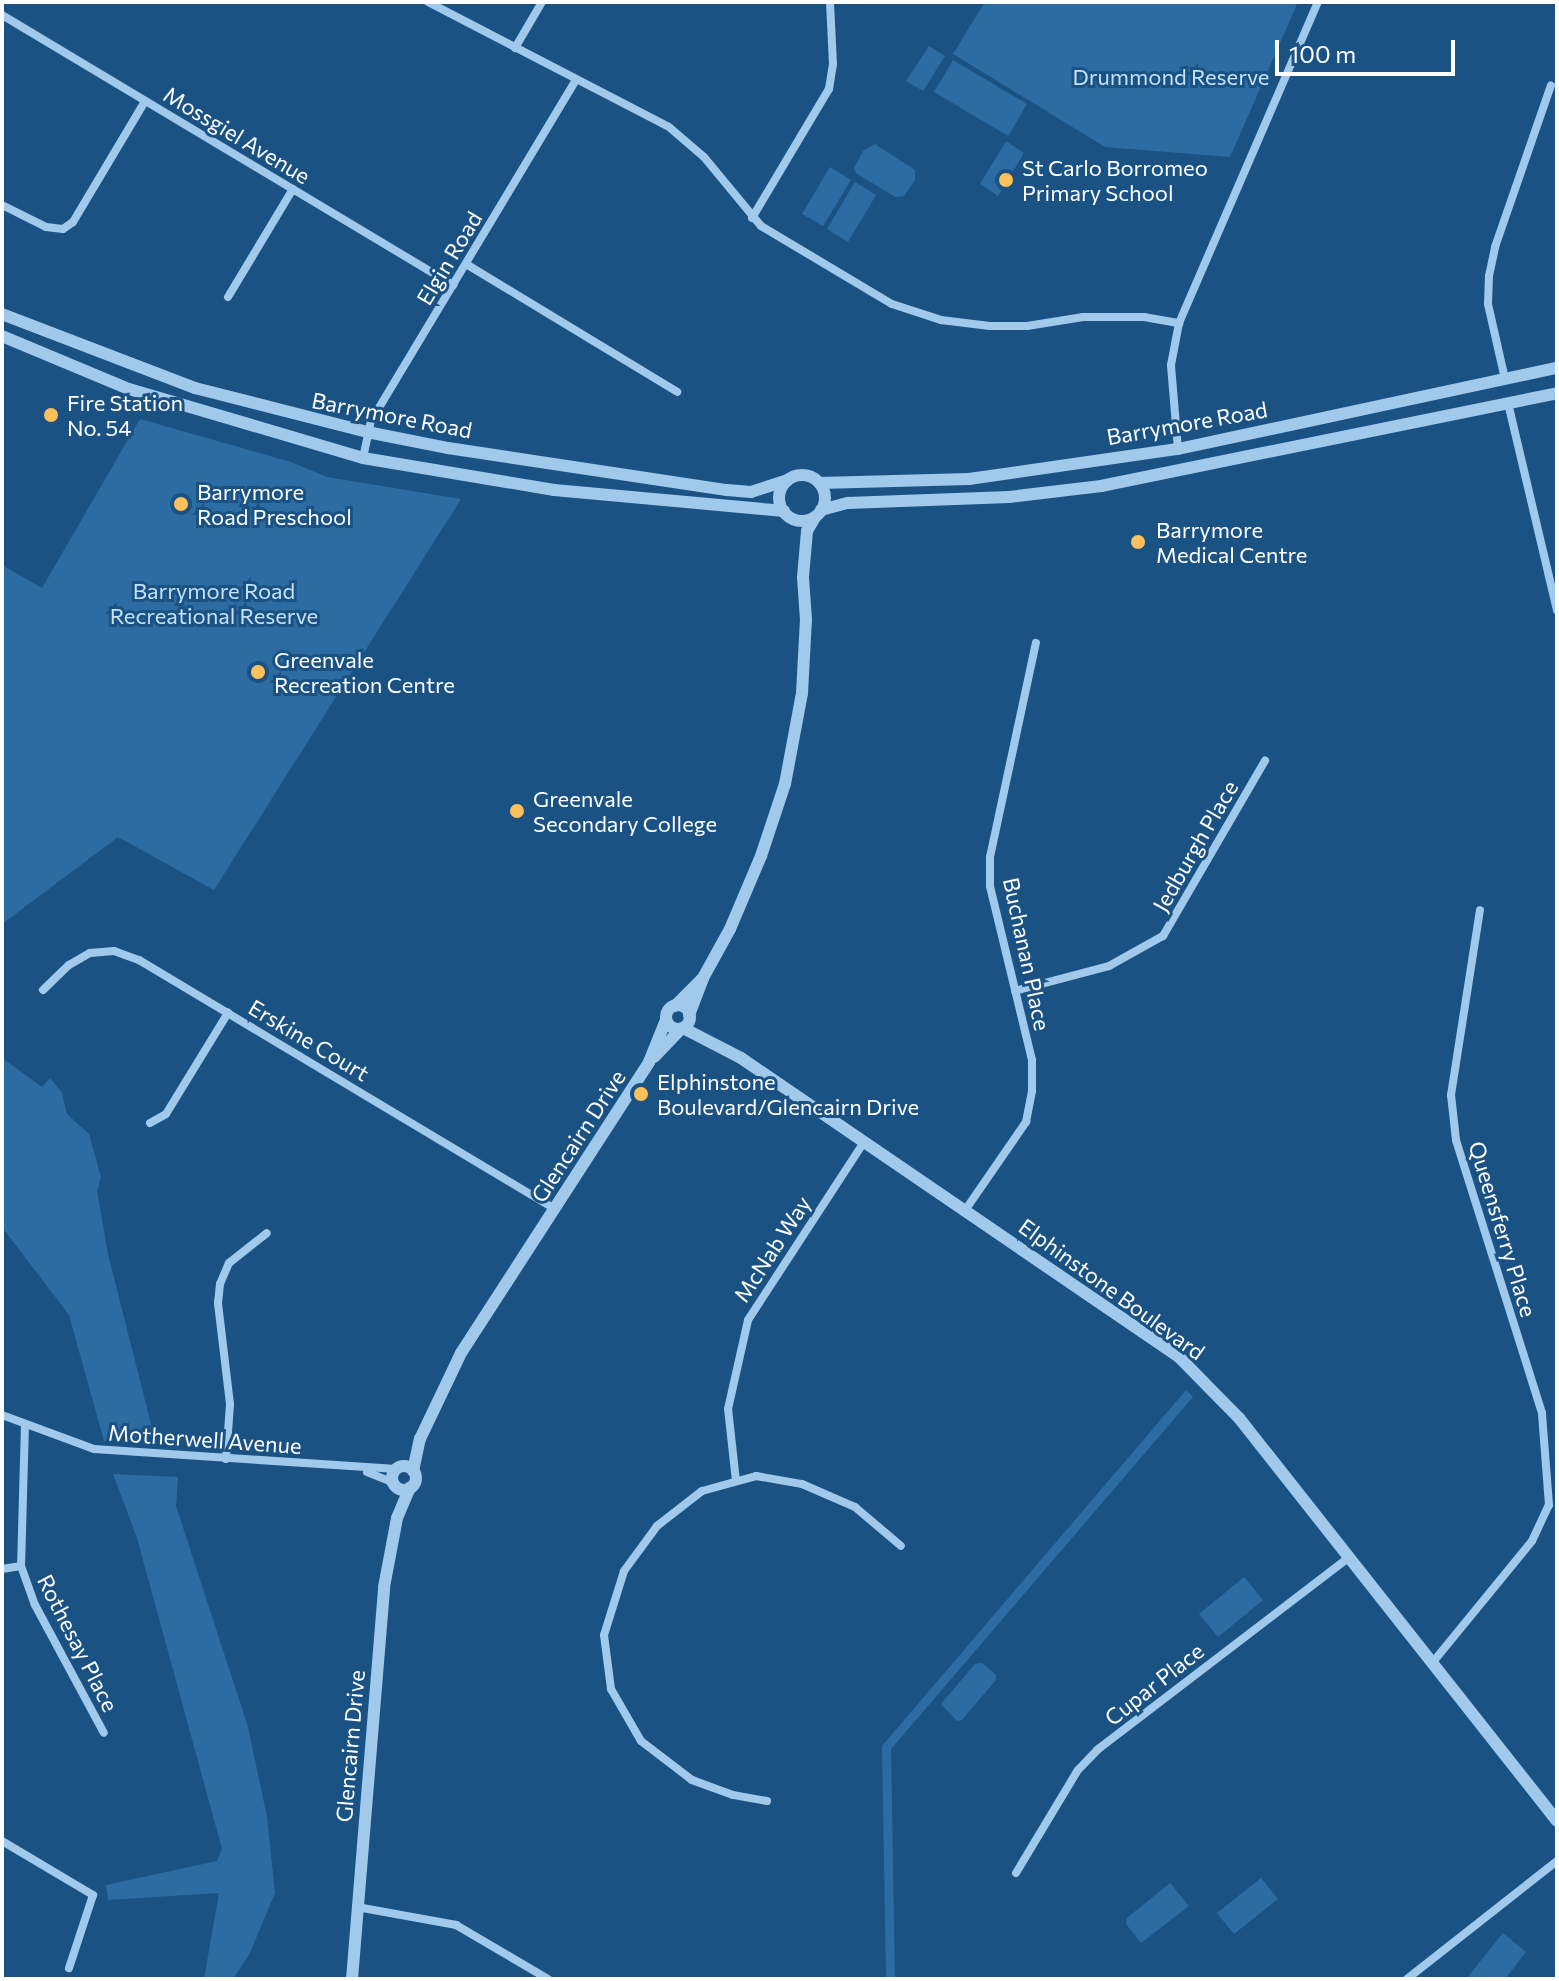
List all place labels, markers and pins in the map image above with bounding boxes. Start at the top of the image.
place label: St Carlo Borromeo Primary School [1022,154,1208,206]
marker: St Carlo Borromeo Primary School [997,171,1015,189]
place label: Fire Station No. 54 [67,389,183,440]
marker: Fire Station No. 54 [42,406,60,424]
place label: Barrymore Road Preschool [197,478,352,530]
marker: Barrymore Road Preschool [172,495,190,513]
place label: Barrymore Medical Centre [1156,516,1307,568]
marker: Barrymore Medical Centre [1127,531,1149,553]
place label: Greenvale Recreation Centre [274,646,455,698]
marker: Greenvale Recreation Centre [249,663,267,681]
place label: Greenvale Secondary College [533,785,717,836]
marker: Greenvale Secondary College [508,802,526,820]
place label: Elphinstone Boulevard/Glencairn Drive [657,1068,919,1120]
marker: Elphinstone Boulevard/Glencairn Drive [632,1085,650,1103]

